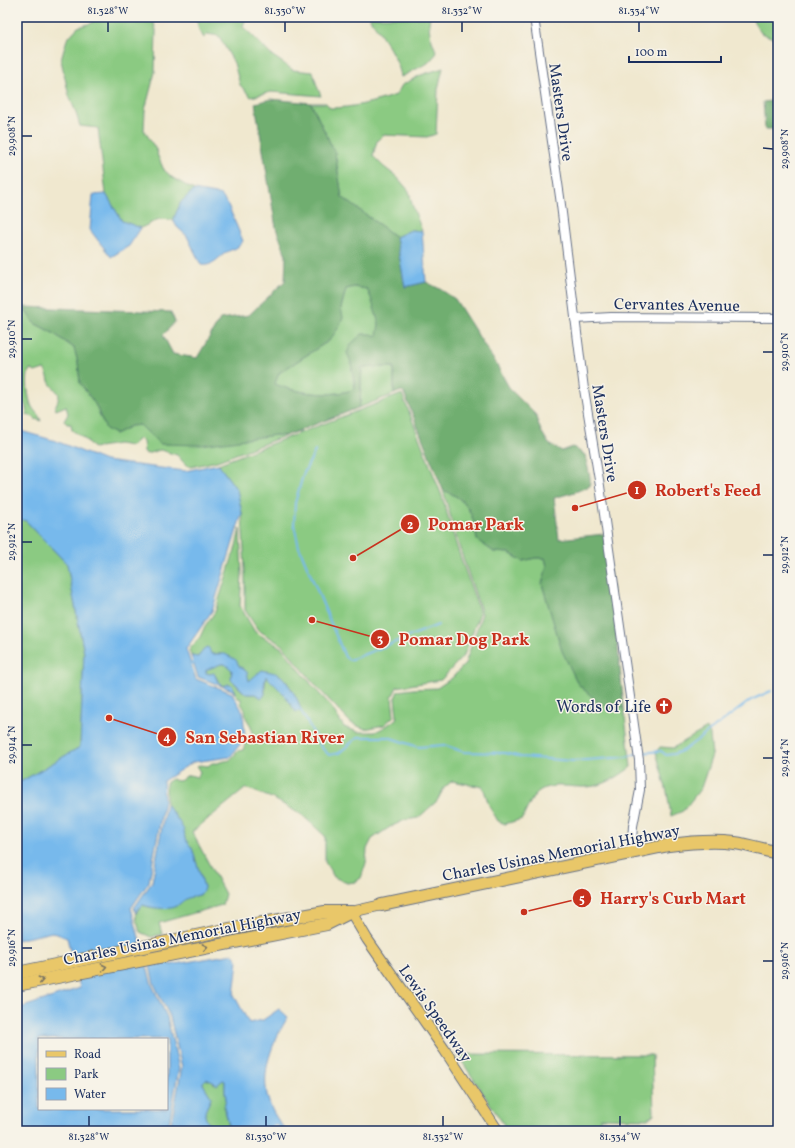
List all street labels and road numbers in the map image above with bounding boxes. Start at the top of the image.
street label: Masters Drive [542,62,578,163]
street label: Cervantes Avenue [614,294,740,318]
street label: Masters Drive [585,383,623,484]
street label: Charles Usinas Memorial Highway [441,820,683,888]
street label: Charles Usinas Memorial Highway [62,904,304,972]
street label: Lewis Speedway [393,961,476,1068]

